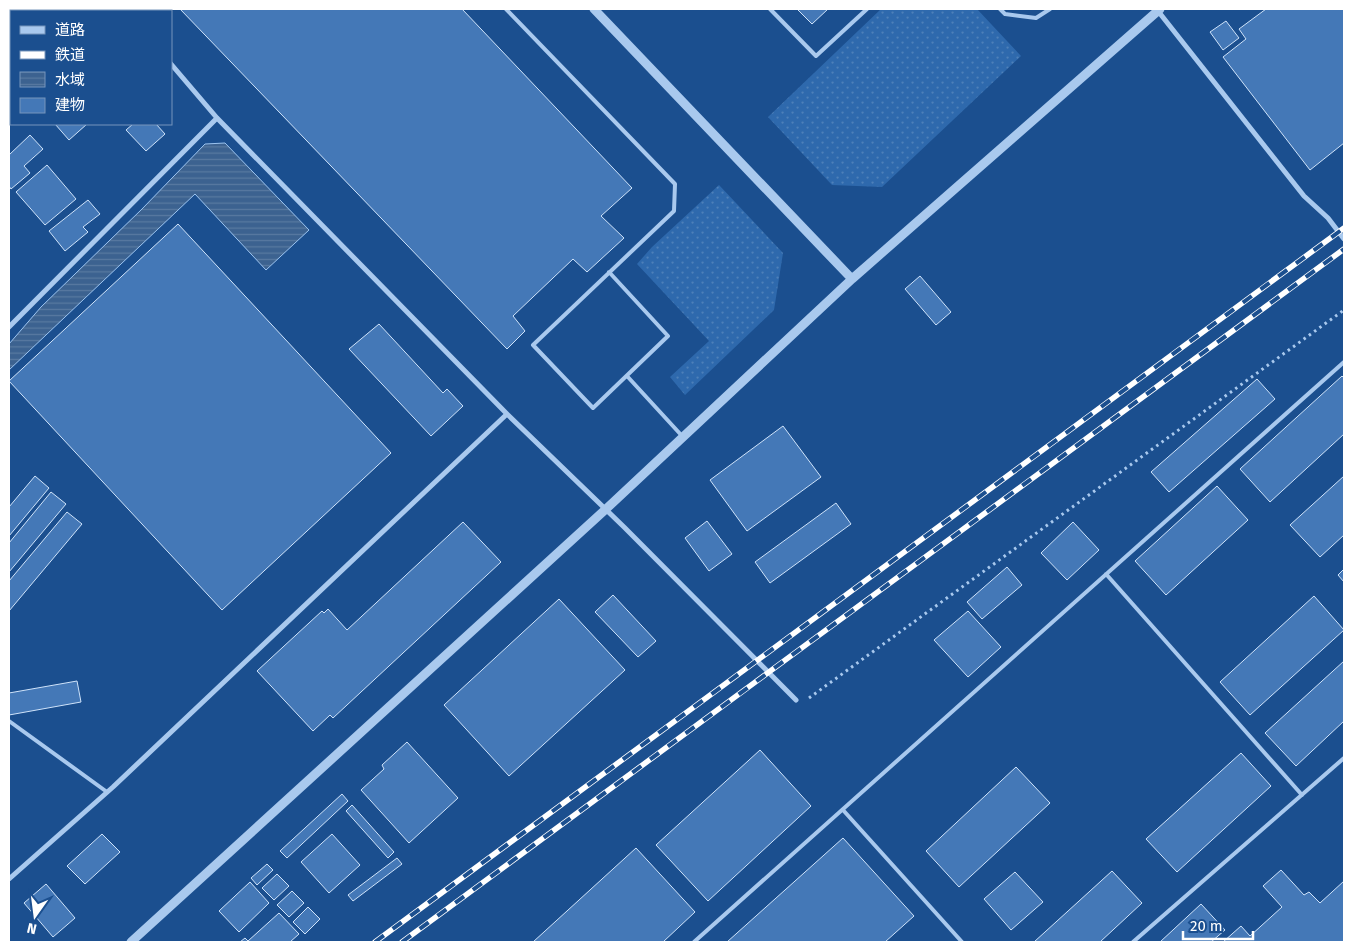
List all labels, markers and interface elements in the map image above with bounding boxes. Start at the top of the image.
legend [10,10,172,125]
text: 道路 [55,21,85,39]
text: 鉄道 [55,46,85,64]
text: 水域 [55,71,85,89]
text: 建物 [55,96,85,114]
north arrow [10,891,60,941]
scale bar [1183,908,1253,940]
text: 20 m [1190,917,1223,935]
text: N [25,919,39,938]

